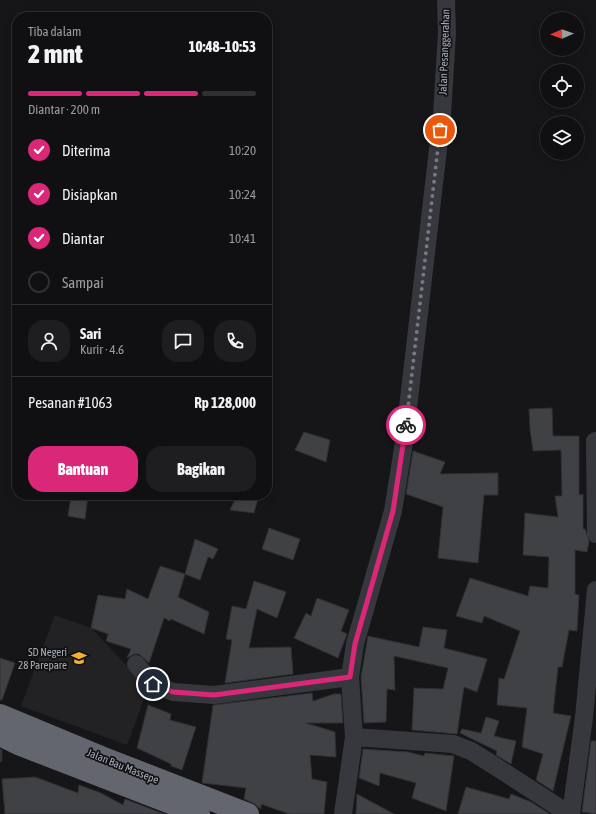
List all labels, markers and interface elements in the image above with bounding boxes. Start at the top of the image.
street label: Jalan Pesanggerahan [437,9,451,95]
north arrow [540,12,584,56]
map controls [540,12,584,160]
text: Tiba dalam [28,24,81,39]
text: 10:48–10:53 [188,38,256,55]
text: 2 mnt [28,39,83,69]
button: locate [540,64,584,108]
text: Diantar · 200 m [28,102,100,117]
pin [423,113,457,147]
button: layers [540,116,584,160]
icon: bag [429,119,451,141]
icon: check [28,139,50,161]
text: Diterima [62,142,110,159]
text: 10:20 [229,143,256,158]
icon: check [28,183,50,205]
text: Disiapkan [62,186,118,203]
text: 10:24 [229,187,256,202]
icon: check [28,227,50,249]
text: Diantar [62,230,104,247]
text: 10:41 [229,231,256,246]
text: Sampai [62,274,104,291]
button: person [28,320,70,362]
button: chat [162,320,204,362]
button: phone [214,320,256,362]
text: Sari [80,325,101,342]
text: Kurir · 4.6 [80,342,124,357]
text: Pesanan #1063 [28,394,113,411]
text: Rp 128,000 [194,394,256,411]
courier [386,405,426,445]
icon: bike [395,414,417,436]
button: Bantuan [28,446,138,492]
button: Bagikan [146,446,256,492]
place label: SD Negeri 28 Parepare [18,646,67,671]
school or university icon: SD Negeri 28 Parepare [70,649,88,667]
pin [136,667,170,701]
icon: home [142,673,164,695]
street label: Jalan Bau Massepe [85,746,161,786]

